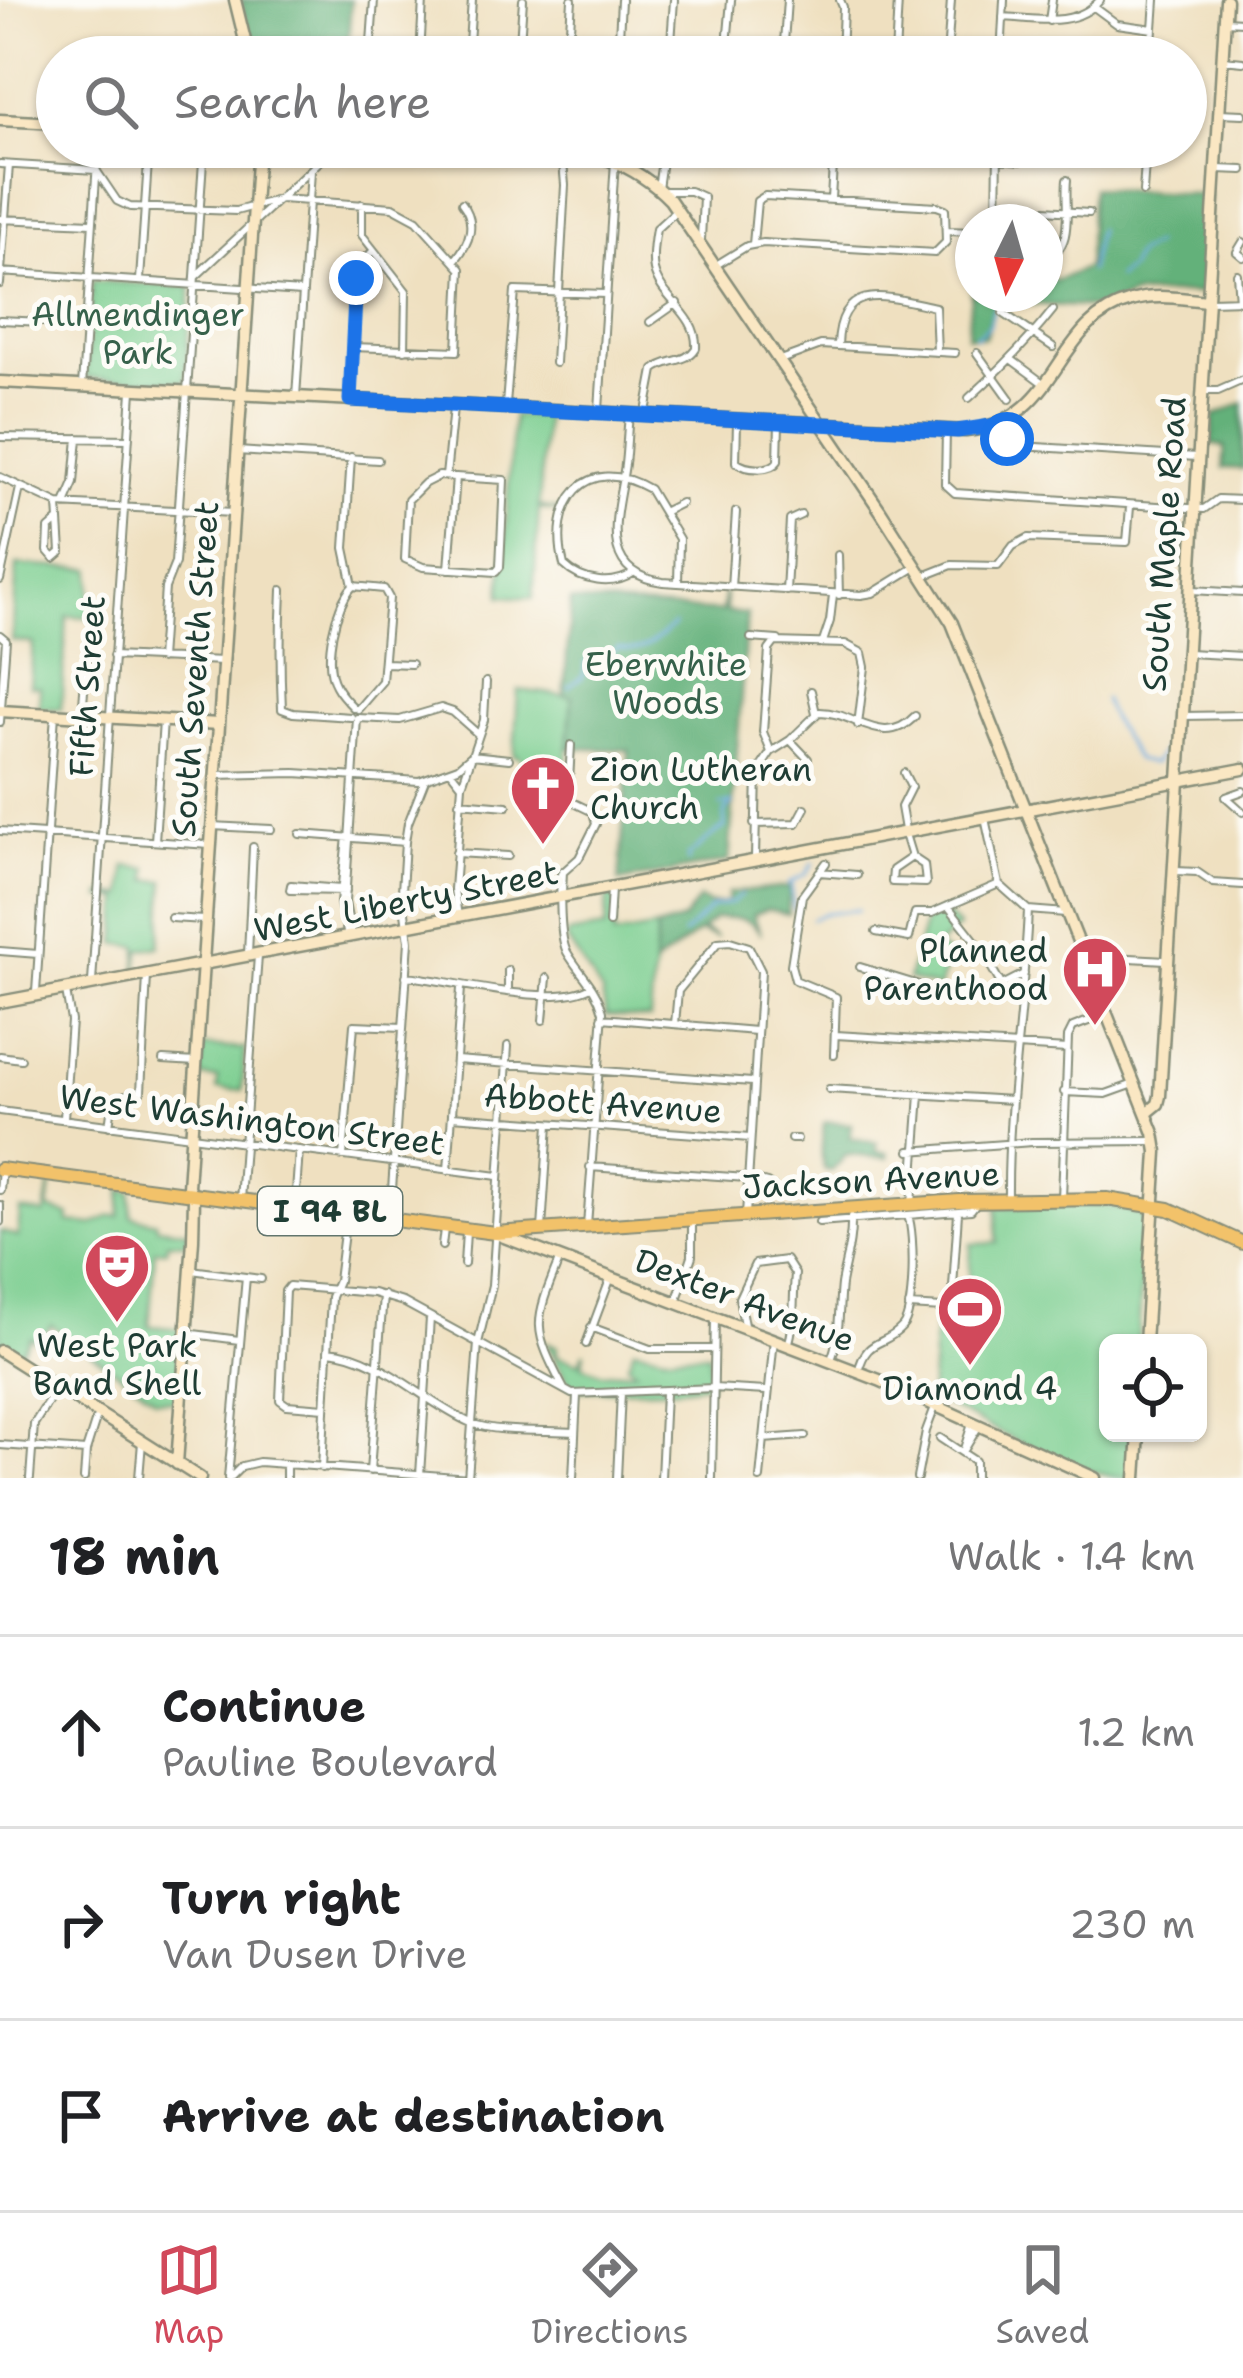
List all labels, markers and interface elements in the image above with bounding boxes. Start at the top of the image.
search box [36,36,1207,168]
icon: search [78,69,144,135]
text: Search here [174,72,431,132]
north arrow [955,204,1063,312]
route end [329,251,383,305]
park label: Allmendinger Park [31,292,245,375]
street label: South Maple Road [1131,395,1197,693]
route start [980,412,1034,466]
street label: South Seventh Street [161,499,229,839]
street label: Fifth Street [58,594,116,778]
park label: Eberwhite Woods [585,642,747,725]
place label: Zion Lutheran Church [590,747,812,830]
church icon: Zion Lutheran Church [508,753,578,847]
street label: West Liberty Street [250,849,562,953]
place label: Planned Parenthood [864,928,1048,1011]
hospital icon: Planned Parenthood [1060,934,1130,1028]
street label: Abbott Avenue [483,1072,723,1134]
street label: West Washington Street [57,1074,447,1166]
street label: Jackson Avenue [741,1151,1001,1209]
road number: I 94 BL [258,1187,402,1235]
theatre icon: West Park Band Shell [82,1231,152,1325]
street label: Dexter Avenue [629,1237,861,1363]
sports icon: Diamond 4 [935,1274,1005,1368]
place label: West Park Band Shell [33,1323,201,1406]
map controls [1099,1334,1207,1442]
button: locate [1099,1334,1207,1442]
place label: Diamond 4 [883,1366,1057,1411]
text: 18 min [48,1522,220,1590]
text: Walk · 1.4 km [948,1530,1195,1582]
text: Continue [162,1676,366,1736]
icon: ahead [48,1699,114,1765]
text: 1.2 km [1077,1706,1195,1758]
text: Pauline Boulevard [162,1736,498,1788]
text: Turn right [162,1868,401,1928]
icon: right [48,1891,114,1957]
text: 230 m [1069,1898,1195,1950]
text: Van Dusen Drive [162,1928,467,1980]
icon: arrive [48,2083,114,2149]
text: Arrive at destination [162,2086,665,2146]
tab: Map [154,2237,224,2354]
tab: Directions [531,2237,689,2354]
tab: Saved [996,2237,1089,2354]

